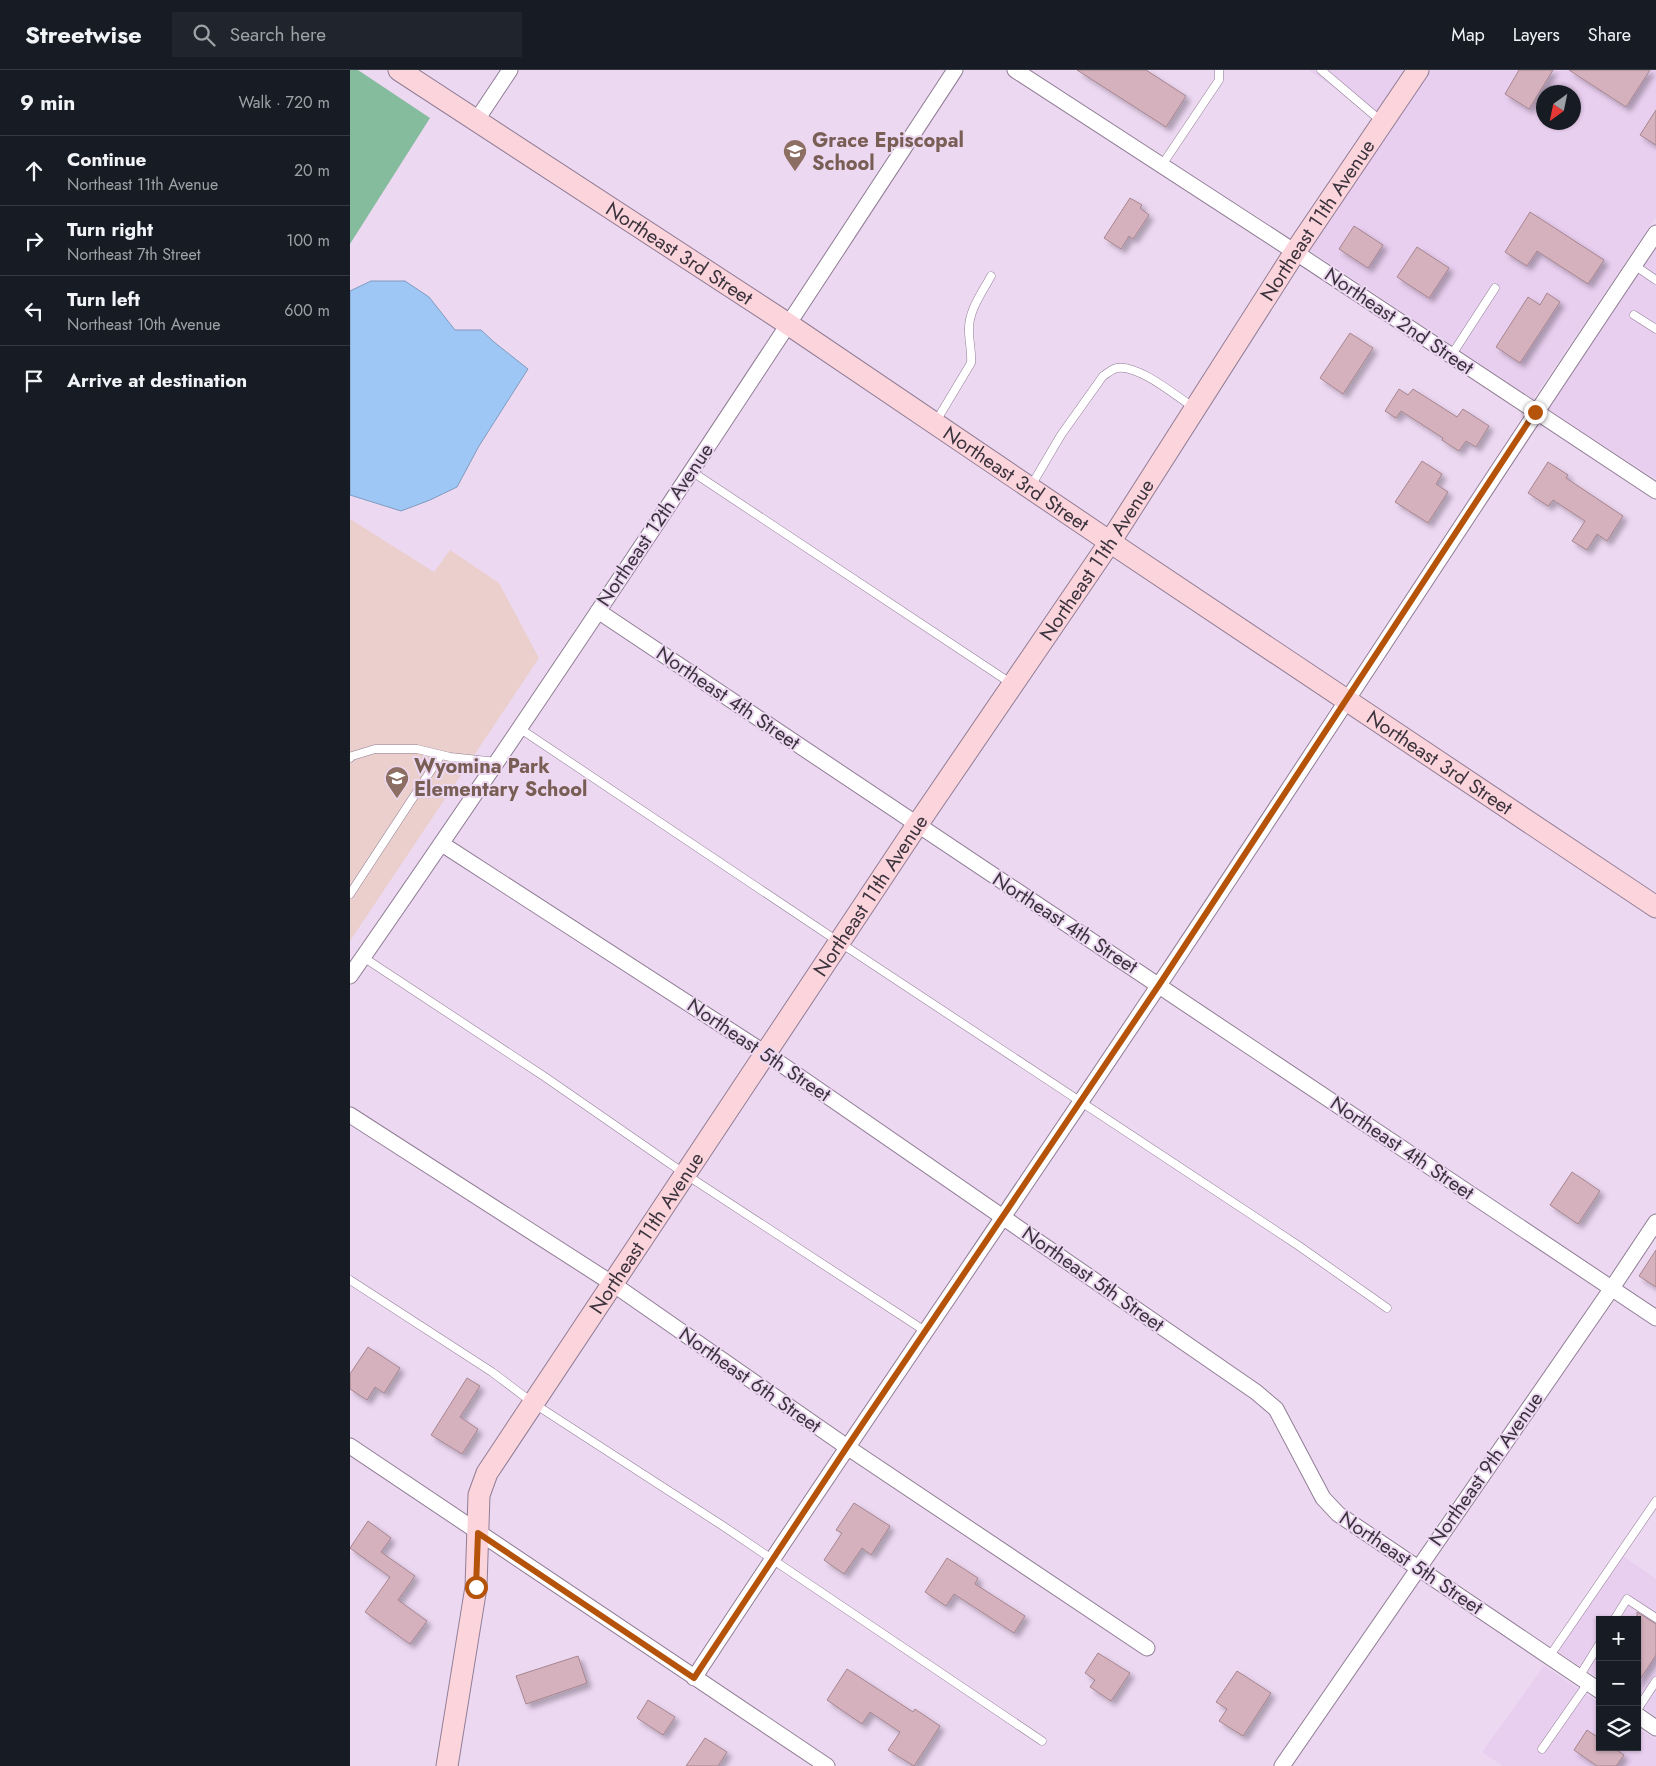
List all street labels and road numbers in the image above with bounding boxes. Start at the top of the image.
street label: Northeast 11th Avenue [1253,133,1382,307]
street label: Northeast 3rd Street [600,194,759,312]
street label: Northeast 2nd Street [1319,260,1480,382]
street label: Northeast 3rd Street [937,419,1095,538]
street label: Northeast 12th Avenue [589,438,721,612]
street label: Northeast 11th Avenue [1032,473,1161,646]
street label: Northeast 4th Street [650,639,806,757]
street label: Northeast 3rd Street [1361,703,1519,822]
street label: Northeast 11th Avenue [806,809,935,982]
street label: Northeast 4th Street [987,865,1144,981]
street label: Northeast 5th Street [681,991,837,1109]
street label: Northeast 4th Street [1324,1089,1480,1207]
street label: Northeast 11th Avenue [582,1146,711,1320]
street label: Northeast 5th Street [1016,1219,1170,1339]
street label: Northeast 6th Street [673,1320,827,1440]
street label: Northeast 9th Avenue [1422,1386,1550,1552]
street label: Northeast 5th Street [1333,1504,1489,1622]

